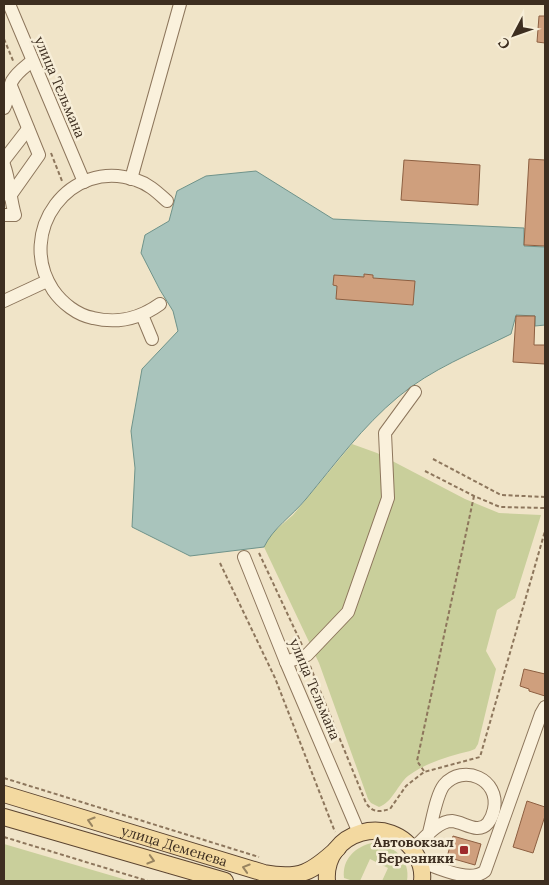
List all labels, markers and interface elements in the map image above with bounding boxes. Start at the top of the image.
north arrow [489,10,539,60]
street label: улица Тельмана [30,33,90,141]
text: С [494,34,514,53]
street label: улица Тельмана [285,635,345,743]
one-way arrow [87,816,96,826]
street label: улица Деменева [119,821,230,870]
place label: Автовокзал Березники [373,833,454,867]
marker: Автовокзал Березники [458,844,470,856]
one-way arrow [147,854,155,864]
one-way arrow [243,863,251,873]

